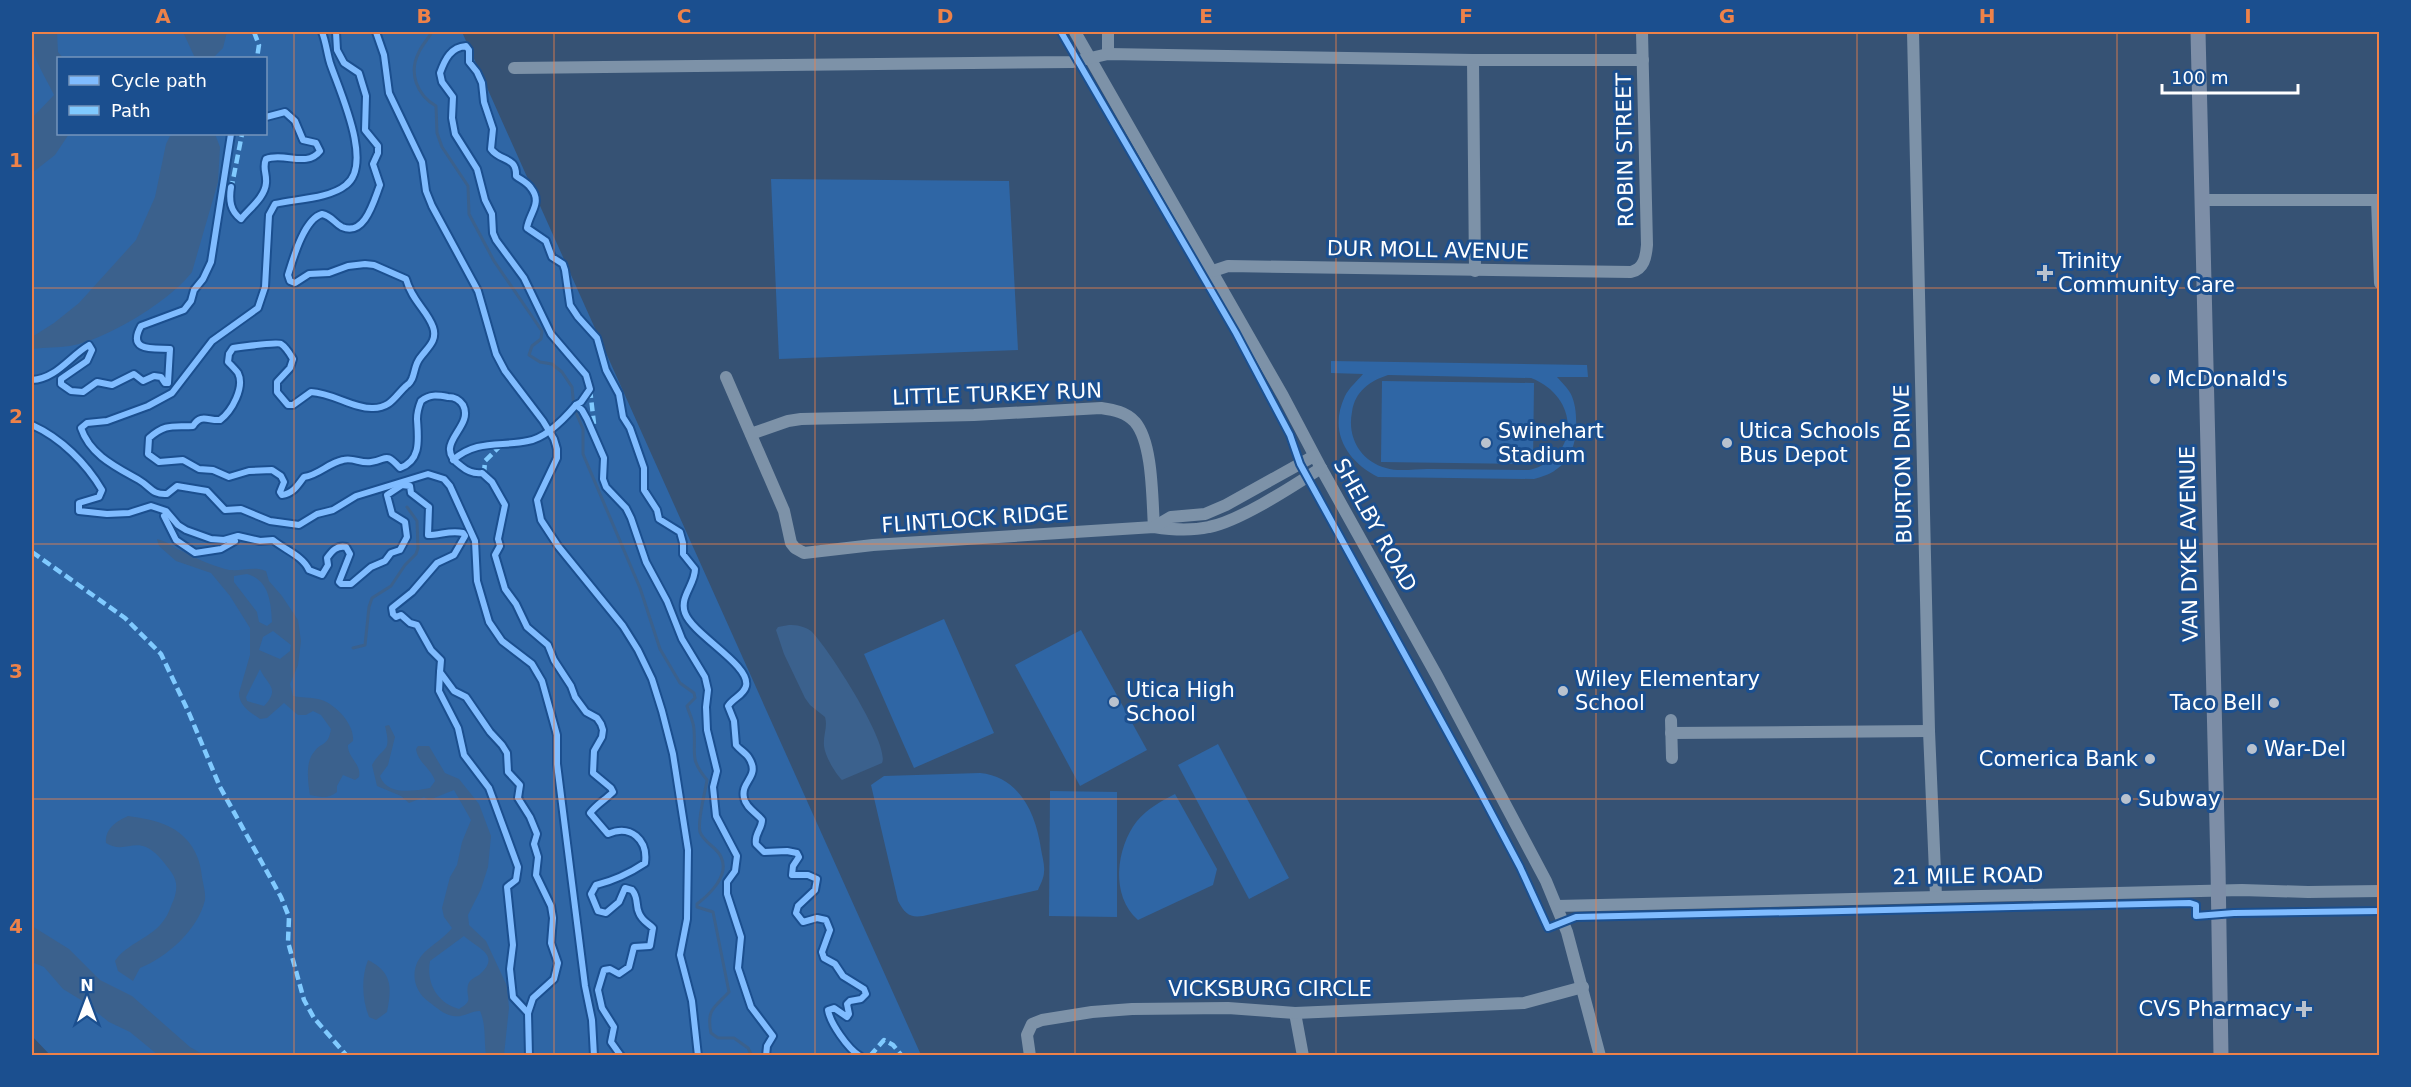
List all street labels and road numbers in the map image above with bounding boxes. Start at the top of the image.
street label: ROBIN STREET [1612,73,1638,227]
street label: DUR MOLL AVENUE [1327,236,1529,264]
street label: LITTLE TURKEY RUN [892,378,1102,410]
street label: BURTON DRIVE [1890,384,1916,544]
street label: VAN DYKE AVENUE [2175,446,2203,642]
street label: SHELBY ROAD [1329,454,1421,596]
street label: FLINTLOCK RIDGE [881,500,1069,538]
street label: 21 MILE ROAD [1892,863,2044,889]
street label: VICKSBURG CIRCLE [1168,977,1372,1001]

